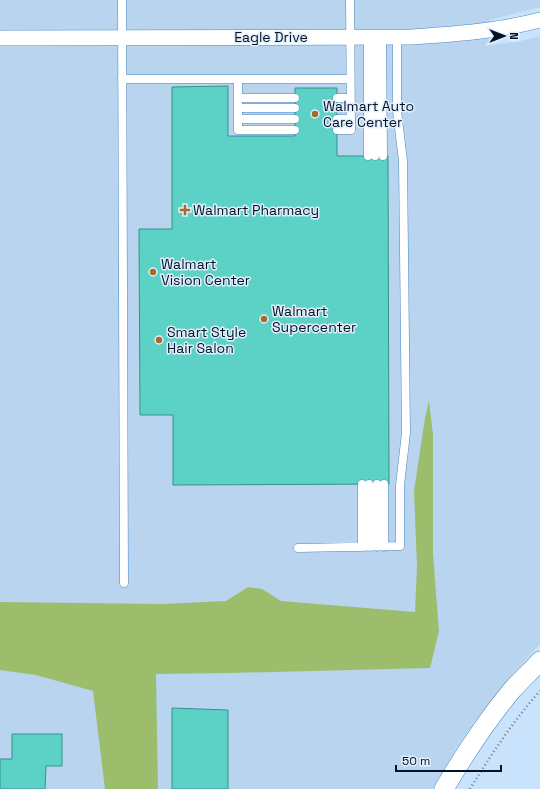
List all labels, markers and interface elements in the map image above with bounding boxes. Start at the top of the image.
north arrow [484,16,524,56]
street label: Eagle Drive [234,28,308,46]
text: N [507,32,521,40]
place label: Walmart Auto Care Center [323,97,414,131]
marker: Walmart Auto Care Center [310,109,320,119]
place label: Walmart Pharmacy [193,201,319,219]
marker: Walmart Pharmacy [180,205,190,215]
place label: Walmart Vision Center [161,255,250,289]
marker: Walmart Vision Center [148,267,158,277]
place label: Walmart Supercenter [272,302,356,336]
marker: Walmart Supercenter [259,314,269,324]
place label: Smart Style Hair Salon [167,323,246,357]
marker: Smart Style Hair Salon [154,335,164,345]
scale bar [396,747,501,773]
text: 50 m [402,753,430,769]

